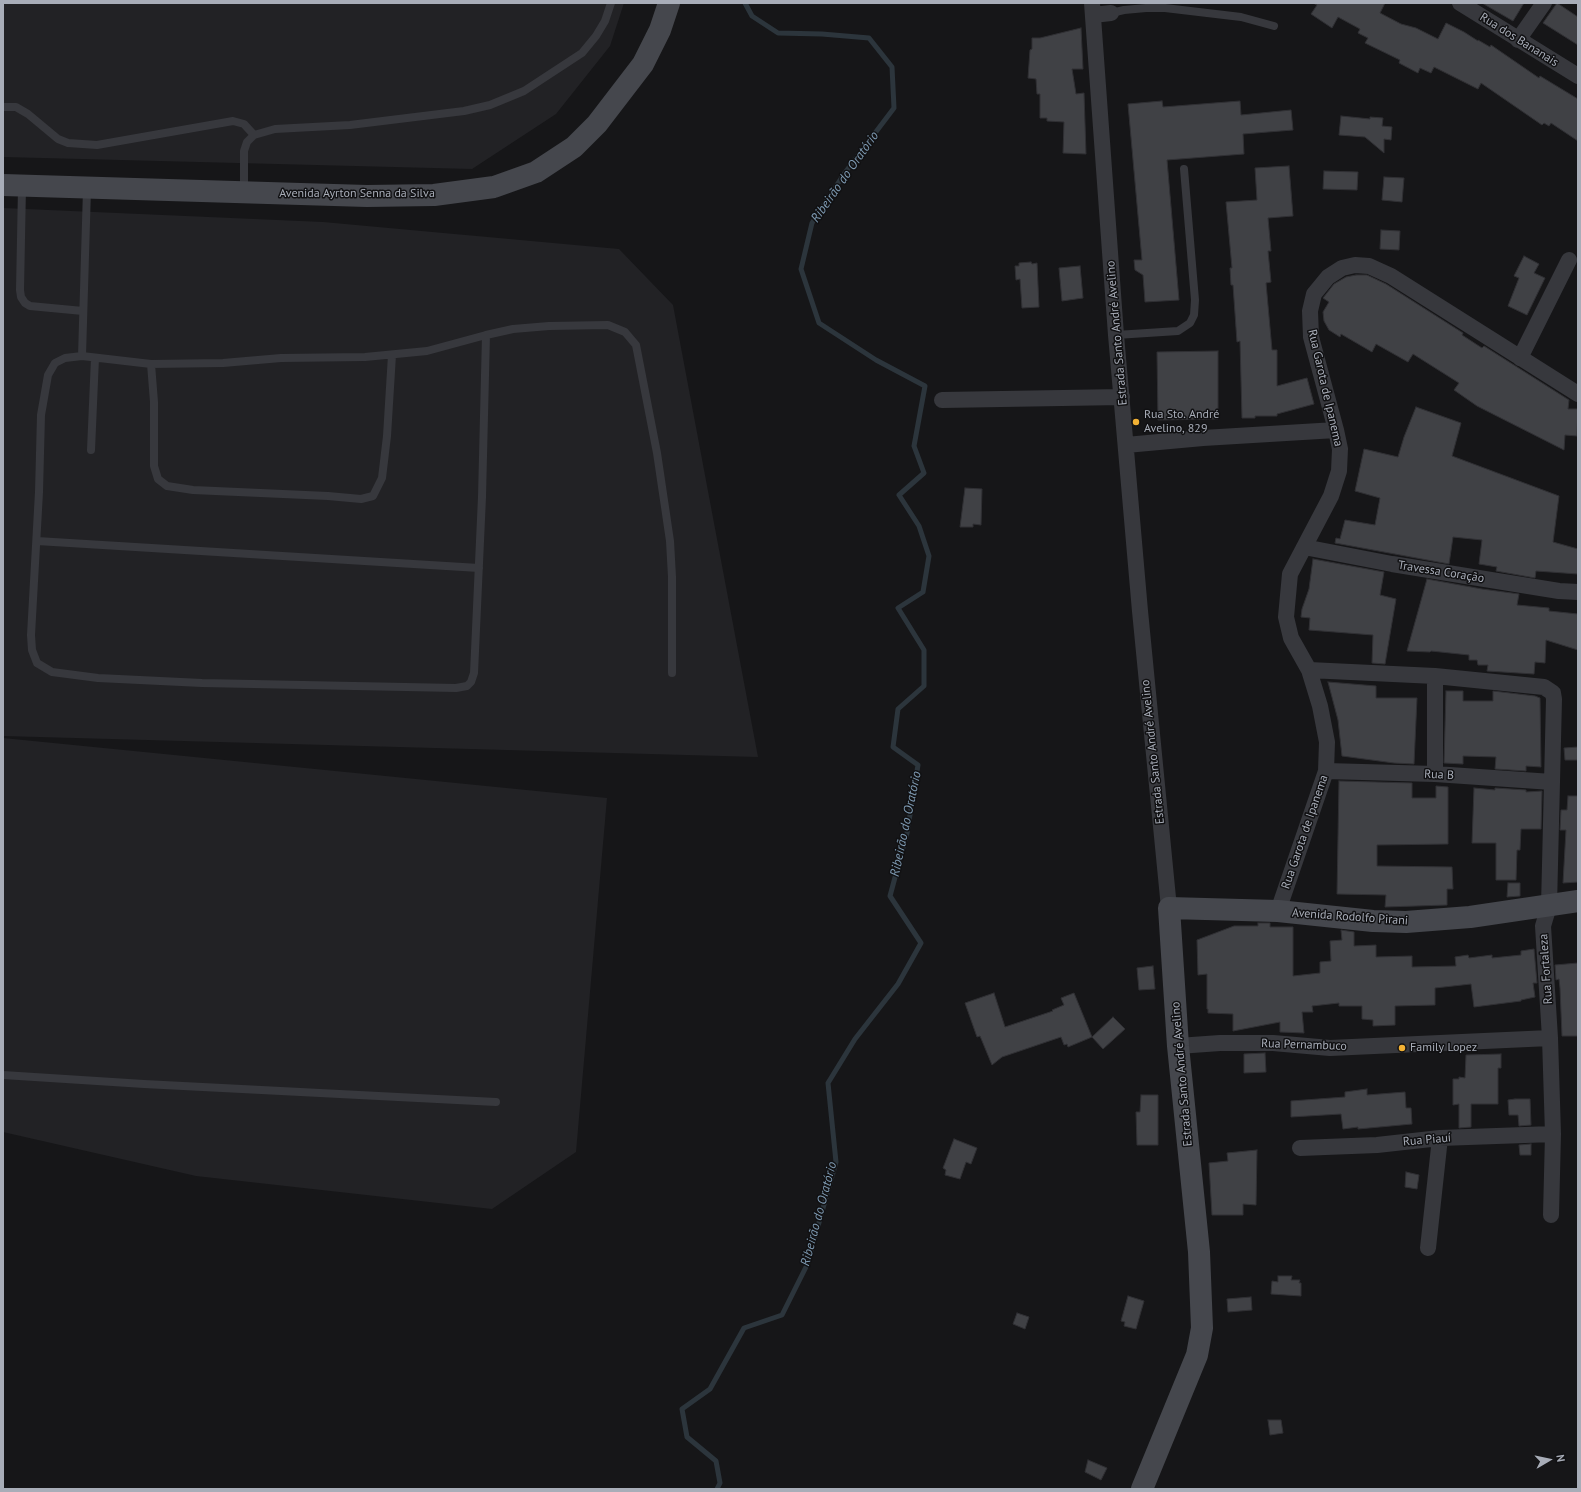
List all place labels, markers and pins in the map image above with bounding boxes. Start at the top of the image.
place label: Rua Sto. André Avelino, 829 [1144,408,1219,436]
marker: Rua Sto. André Avelino, 829 [1131,417,1141,427]
place label: Family Lopez [1410,1041,1477,1055]
marker: Family Lopez [1397,1043,1407,1053]

